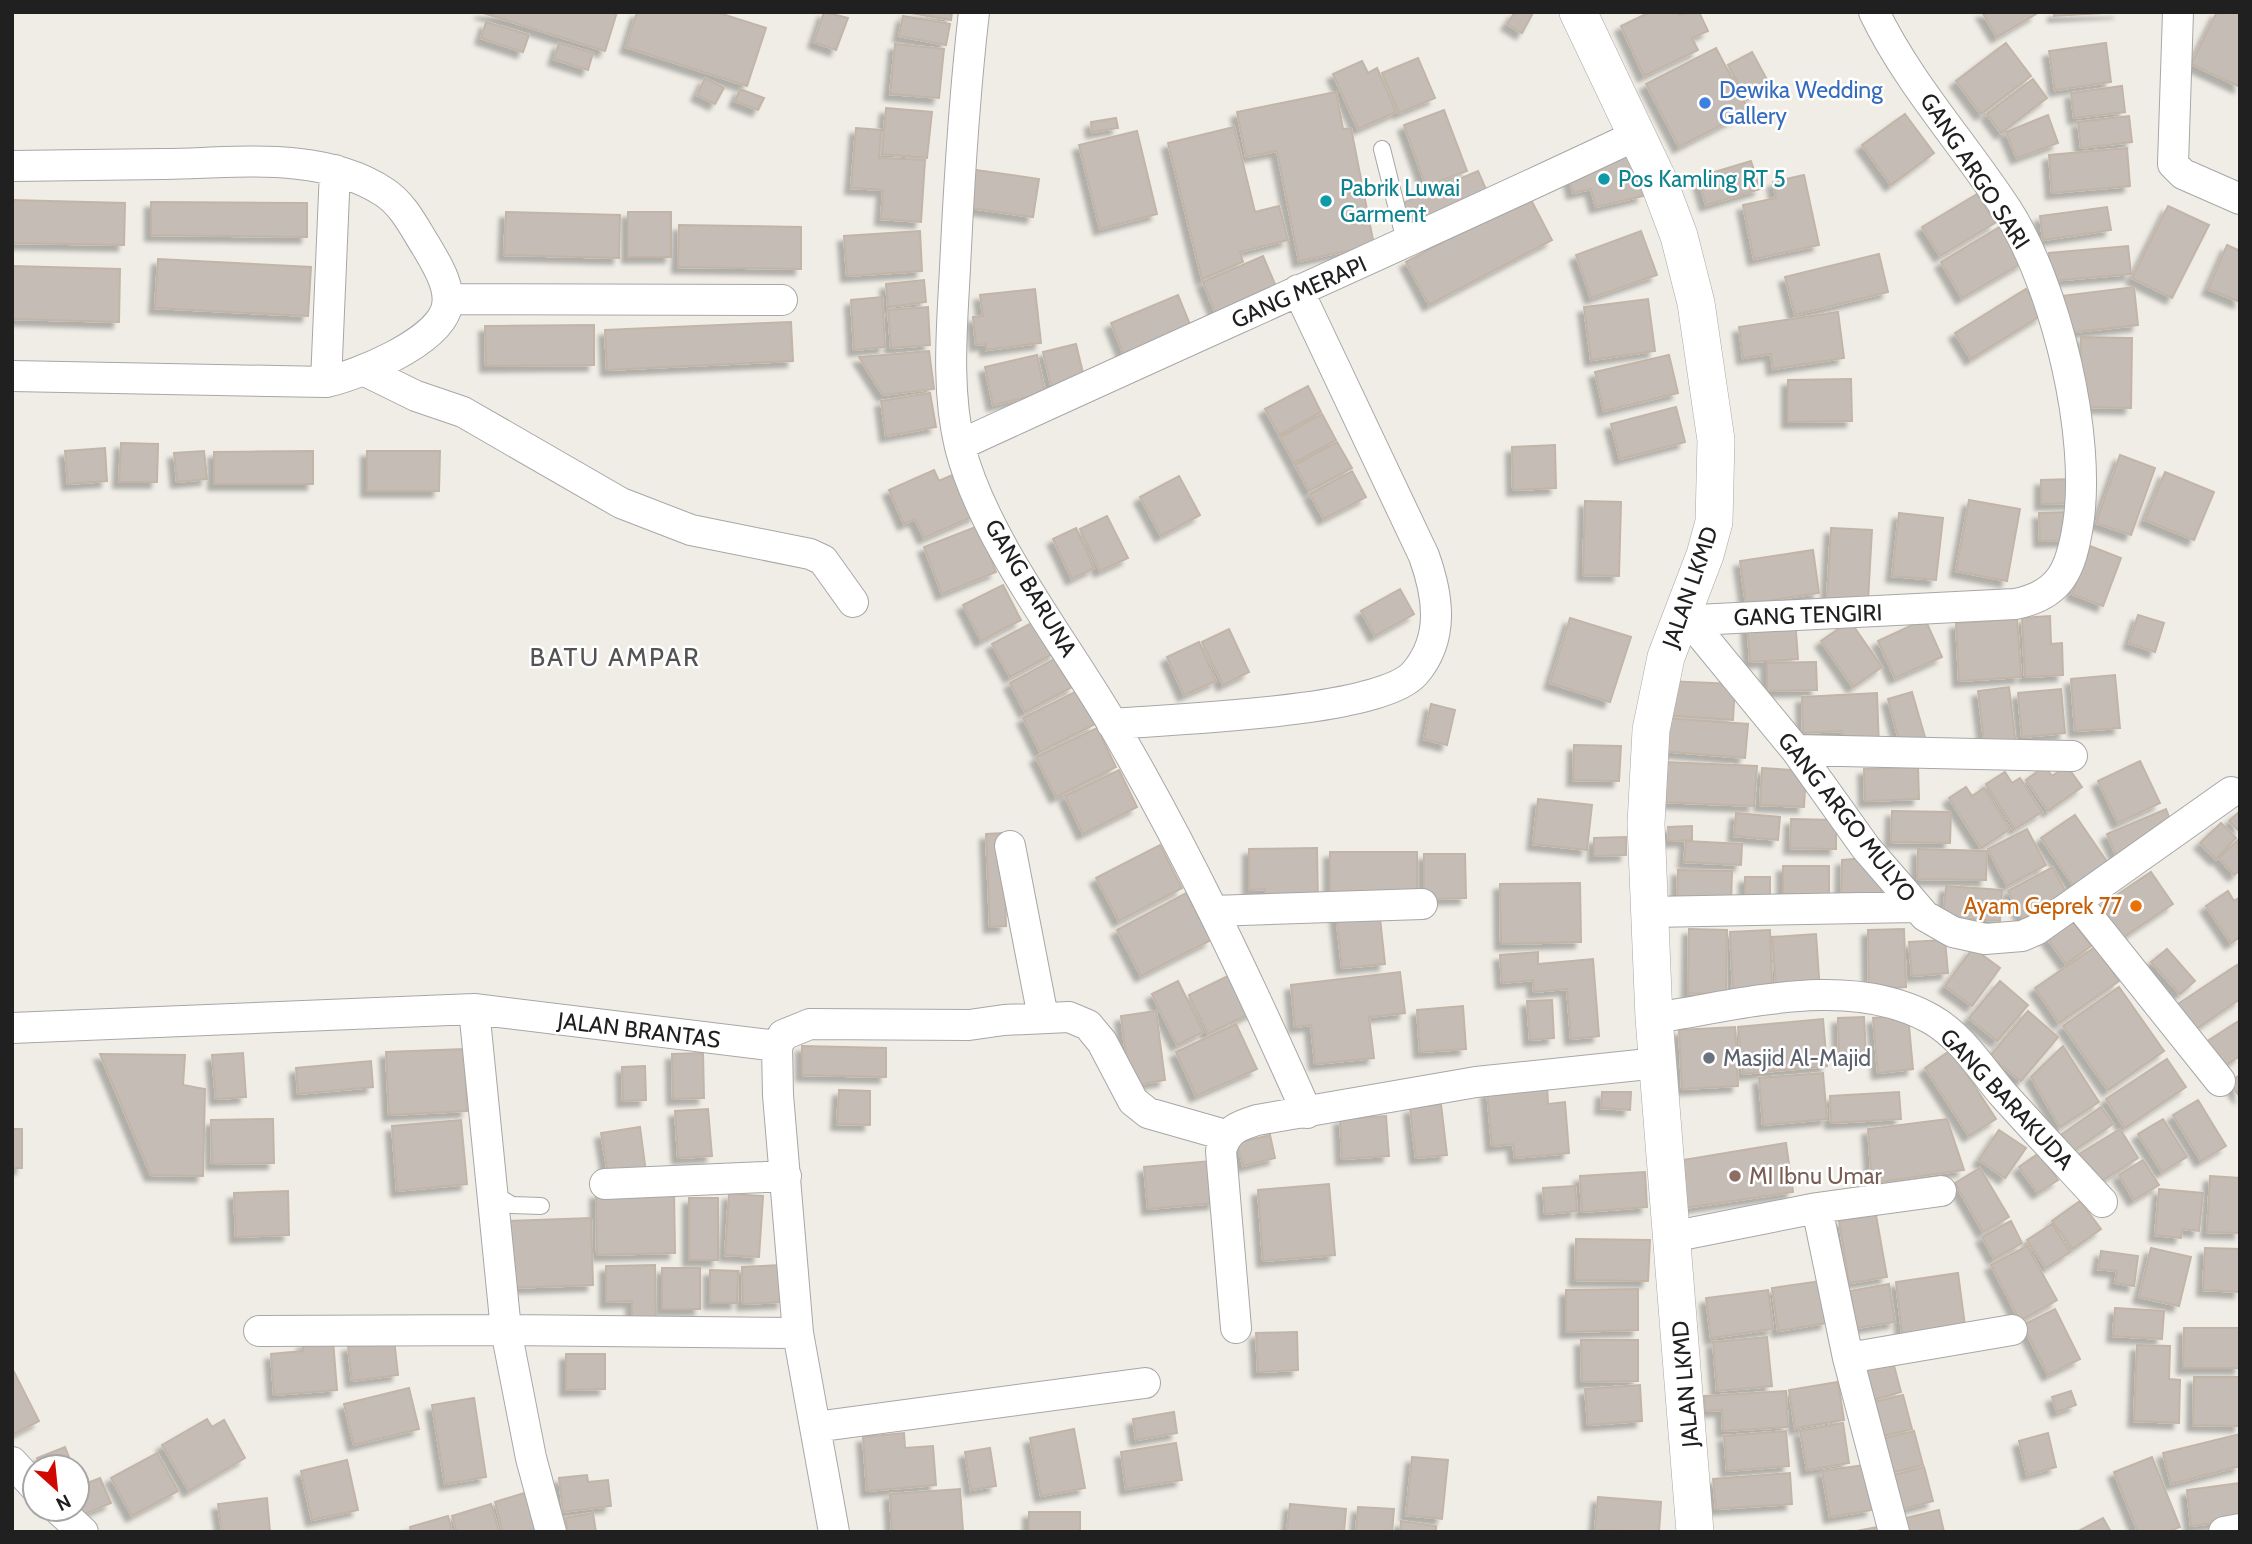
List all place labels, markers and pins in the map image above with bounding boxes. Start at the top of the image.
place label: Dewika Wedding Gallery [1719,76,1883,130]
marker: Dewika Wedding Gallery [1697,95,1713,111]
place label: Pos Kamling RT 5 [1618,165,1786,193]
marker: Pos Kamling RT 5 [1596,171,1612,187]
place label: Pabrik Luwai Garment [1340,174,1460,228]
marker: Pabrik Luwai Garment [1318,193,1334,209]
place label: Ayam Geprek 77 [1964,892,2122,920]
marker: Ayam Geprek 77 [2128,898,2144,914]
place label: Masjid Al-Majid [1723,1044,1871,1072]
marker: Masjid Al-Majid [1701,1050,1717,1066]
place label: MI Ibnu Umar [1749,1162,1883,1190]
marker: MI Ibnu Umar [1727,1168,1743,1184]

